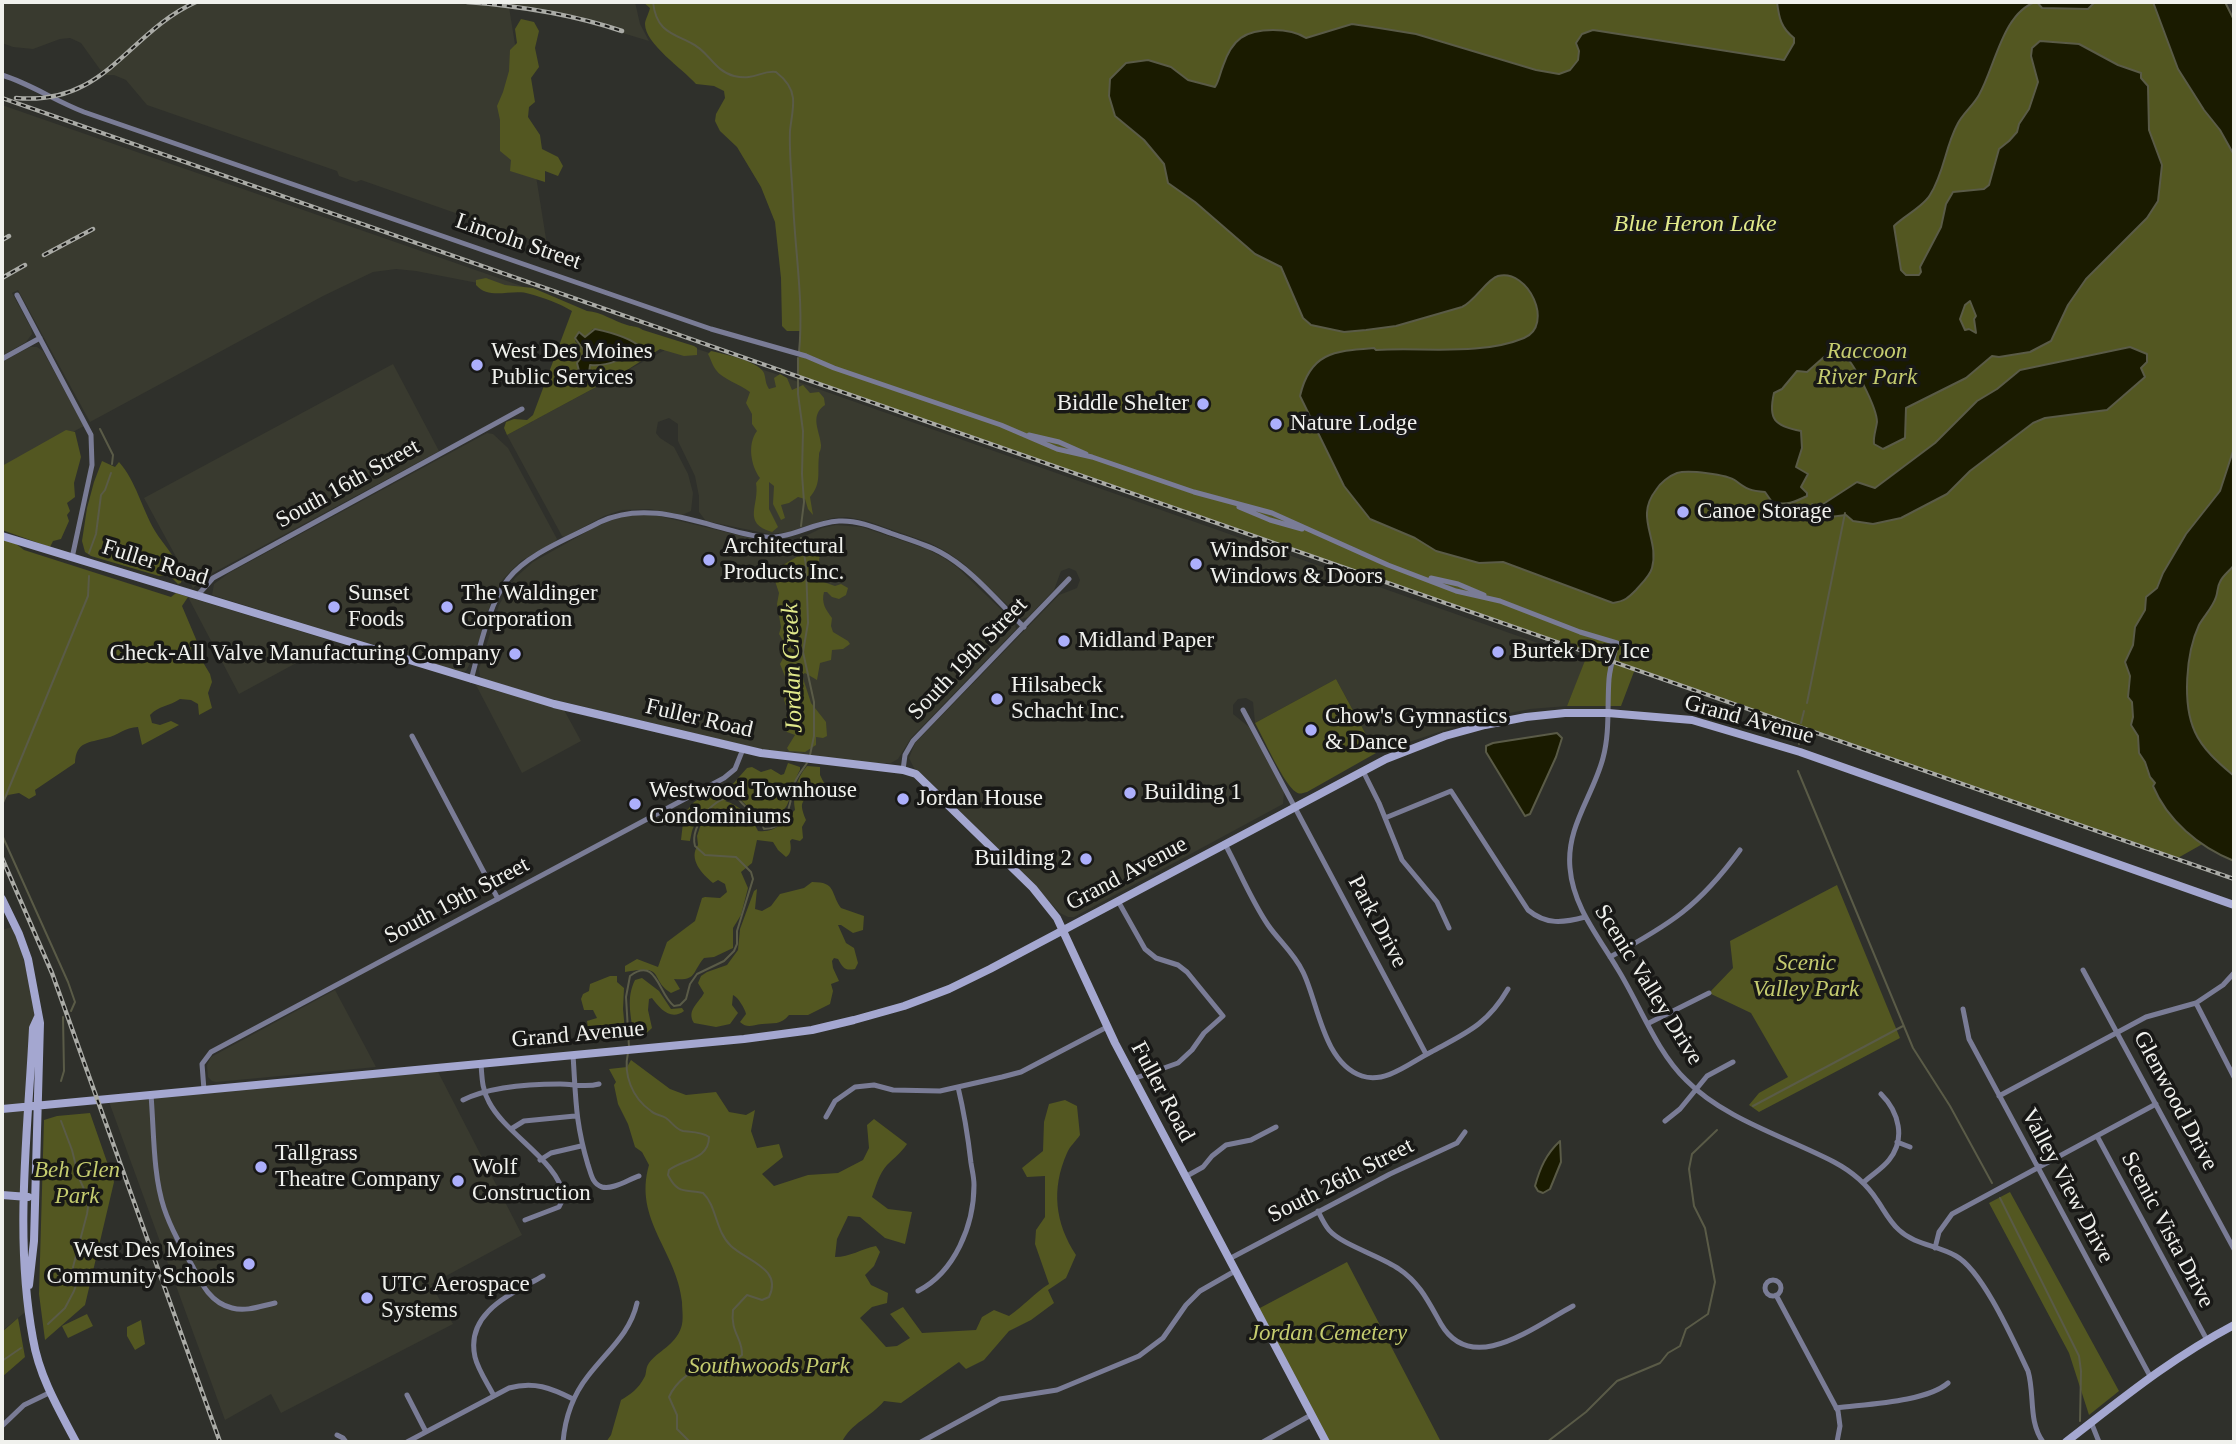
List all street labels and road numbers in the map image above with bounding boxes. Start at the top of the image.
street label: Lincoln Street [452,208,584,276]
street label: South 16th Street [271,433,425,535]
street label: Fuller Road [99,534,211,592]
street label: South 19th Street [903,592,1033,726]
street label: Grand Avenue [1681,689,1817,751]
street label: Fuller Road [643,693,755,745]
street label: Grand Avenue [1062,831,1192,917]
street label: South 19th Street [380,851,534,951]
street label: Park Drive [1341,871,1413,973]
street label: Scenic Valley Drive [1588,900,1708,1070]
street label: Grand Avenue [511,1015,645,1055]
street label: Glenwood Drive [2127,1027,2223,1175]
street label: Fuller Road [1124,1037,1200,1147]
street label: Valley View Drive [2015,1104,2119,1268]
street label: South 26th Street [1264,1132,1418,1230]
street label: Scenic Vista Drive [2114,1147,2220,1313]

